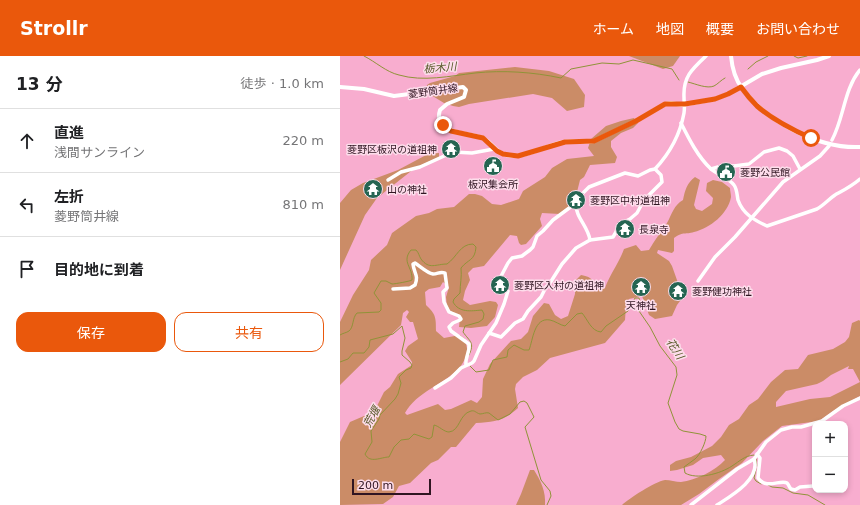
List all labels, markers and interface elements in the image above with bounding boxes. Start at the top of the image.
text: Strollr [20,17,88,39]
text: ホーム [592,21,634,37]
text: 地図 [656,21,684,37]
text: 概要 [706,21,734,37]
text: お問い合わせ [756,21,840,37]
water label: 栃木川 [423,60,458,76]
text: 13 分 [16,74,63,94]
text: 徒歩 · 1.0 km [241,76,324,91]
street label: 菱野筒井線 [407,82,459,100]
route end [434,116,452,134]
text: 直進 [54,124,84,142]
route start [802,129,820,147]
icon: ahead [16,130,38,152]
text: 220 m [282,133,324,148]
temple icon: 菱野区板沢の道祖神 [440,138,462,160]
place label: 菱野区板沢の道祖神 [347,144,437,155]
text: 浅間サンライン [54,145,145,160]
public building icon: 板沢集会所 [482,155,504,177]
public building icon: 菱野公民館 [715,161,737,183]
place label: 菱野公民館 [740,167,790,178]
temple icon: 山の神社 [362,178,384,200]
place label: 板沢集会所 [468,179,518,190]
place label: 山の神社 [387,184,427,195]
text: 左折 [54,188,84,206]
temple icon: 菱野区中村道祖神 [565,189,587,211]
icon: left [16,194,38,216]
place label: 菱野区中村道祖神 [590,195,670,206]
text: 810 m [282,197,324,212]
text: 菱野筒井線 [54,209,119,224]
temple icon: 長泉寺 [614,218,636,240]
place label: 長泉寺 [639,224,669,235]
icon: arrive [16,258,38,280]
text: 目的地に到着 [54,261,144,279]
temple icon: 菱野区入村の道祖神 [489,274,511,296]
temple icon: 天神社 [630,276,652,298]
place label: 菱野区入村の道祖神 [514,280,604,291]
temple icon: 菱野健功神社 [667,280,689,302]
place label: 菱野健功神社 [692,286,752,297]
place label: 天神社 [626,300,656,311]
button: 保存 [16,312,166,352]
button: 共有 [174,312,324,352]
water label: 花川 [664,336,687,363]
water label: 荒堰 [361,402,384,430]
map controls [812,421,848,493]
button: + [812,421,848,457]
button: − [812,457,848,493]
scale bar [352,477,431,496]
text: 200 m [358,479,393,492]

